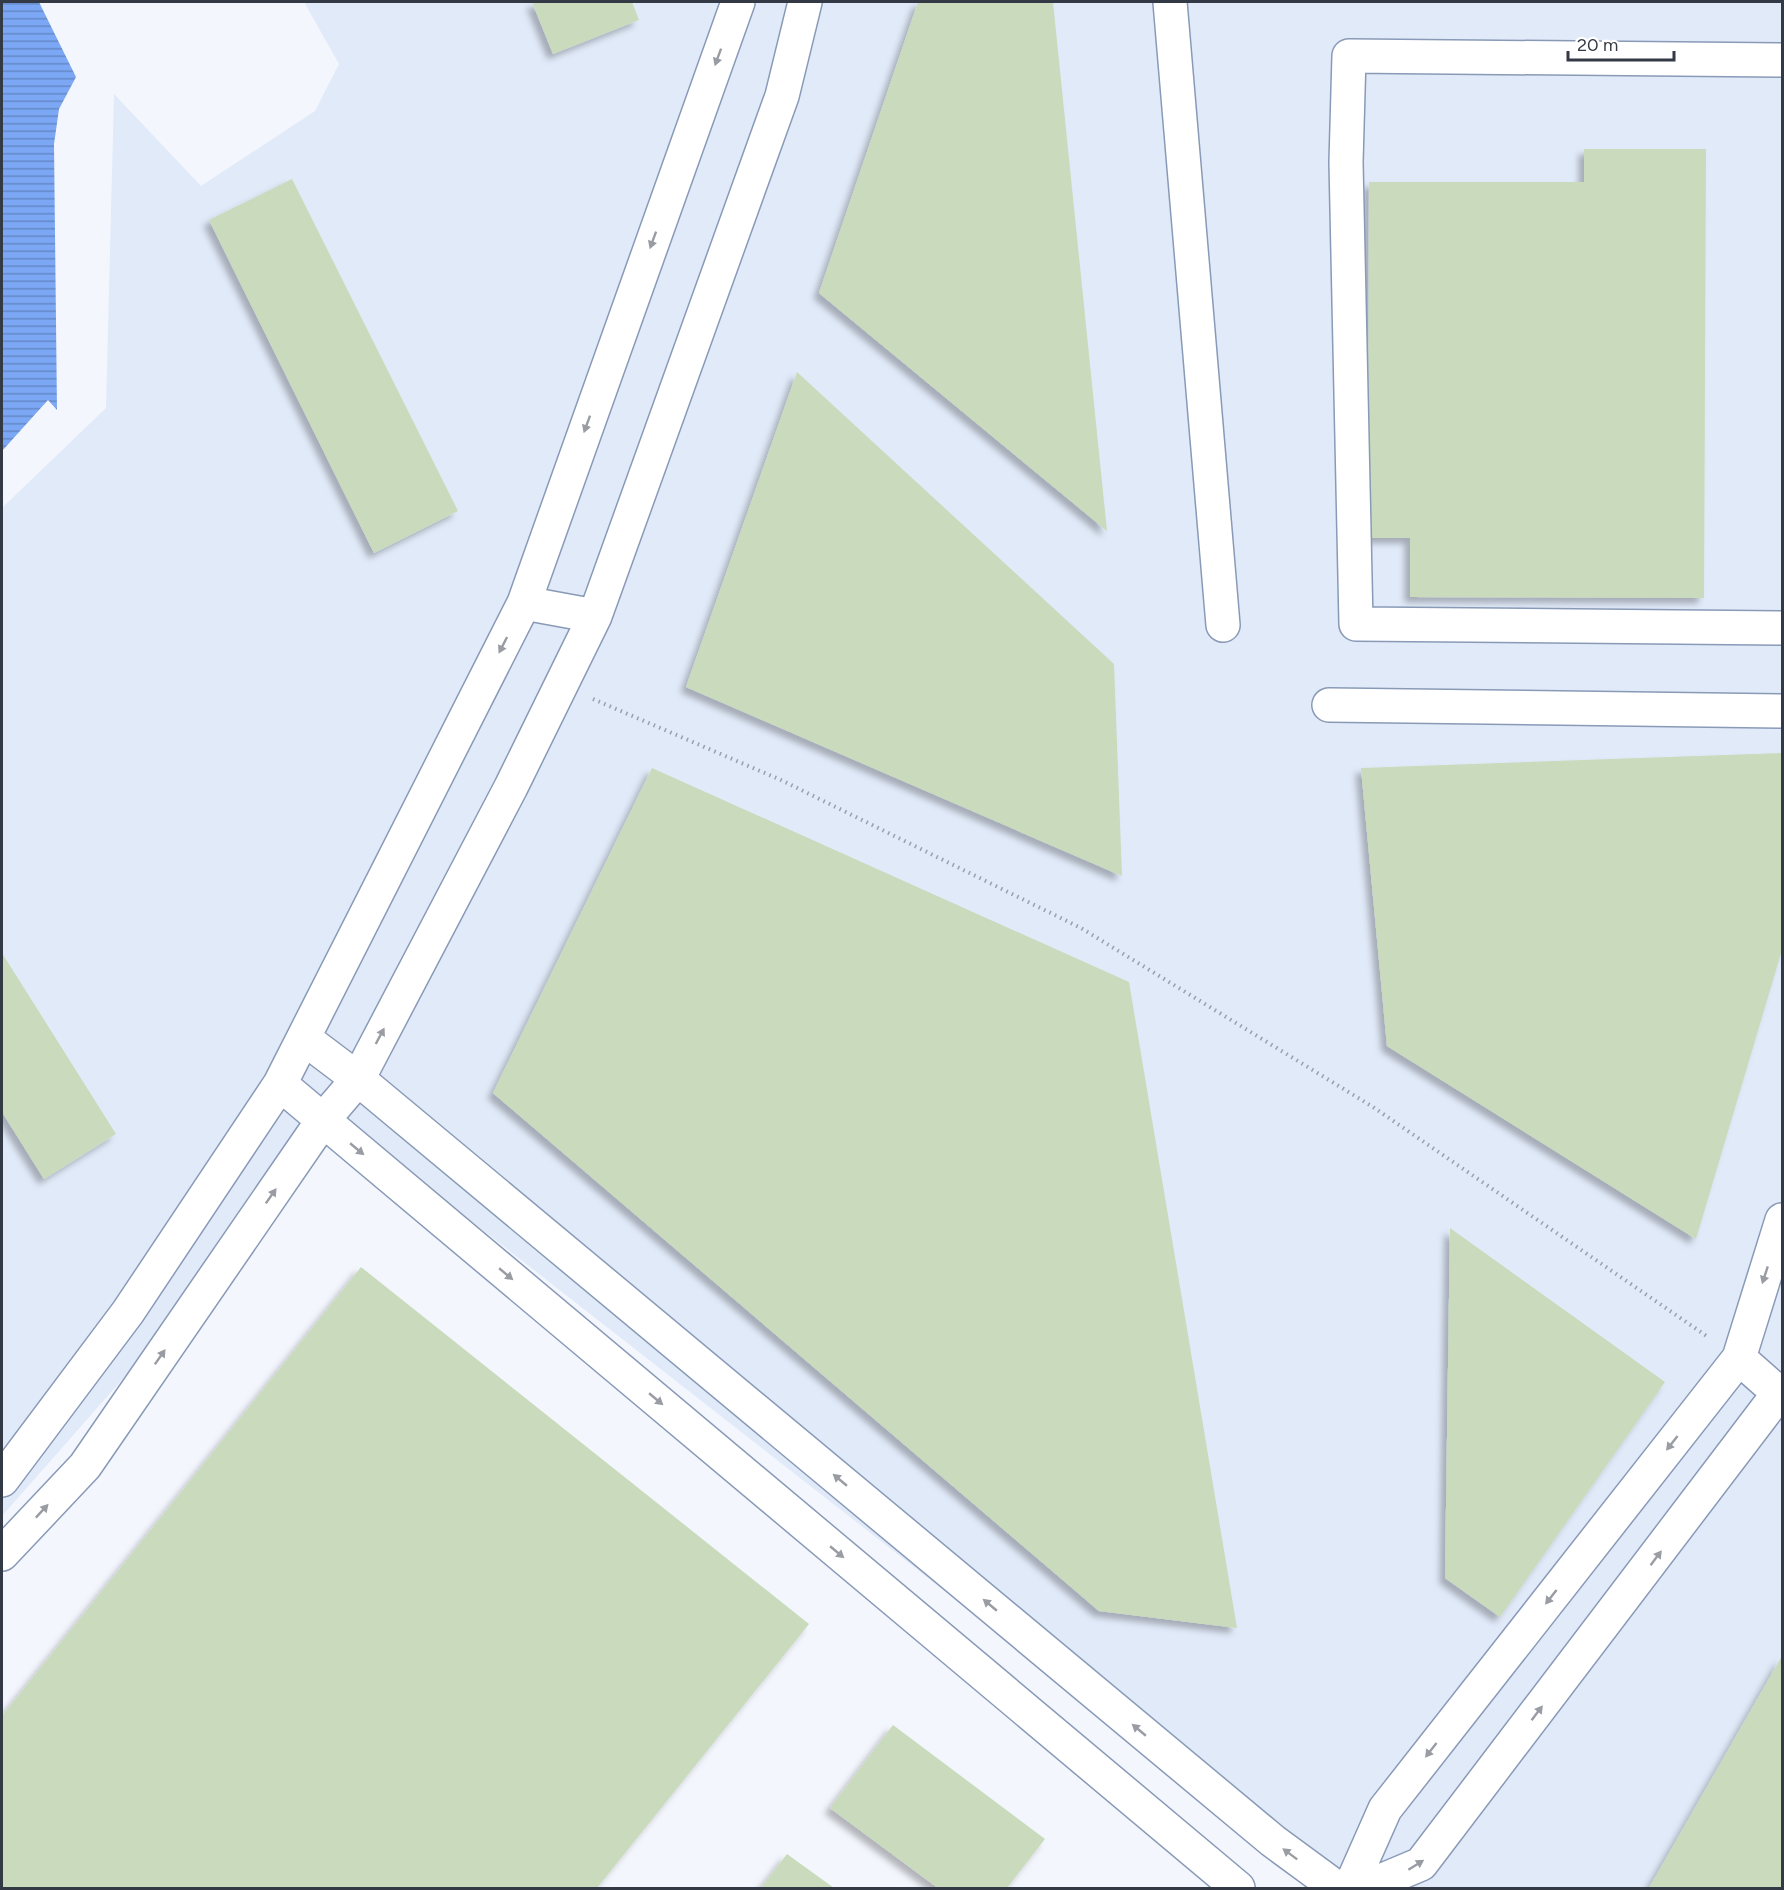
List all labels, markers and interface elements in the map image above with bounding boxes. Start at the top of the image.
scale bar [1568,24,1674,62]
text: 20 m [1577,34,1618,56]
one-way arrow [713,48,723,66]
one-way arrow [647,231,657,249]
one-way arrow [582,415,592,433]
one-way arrow [498,636,508,654]
one-way arrow [375,1027,385,1044]
one-way arrow [349,1142,365,1155]
one-way arrow [265,1189,277,1205]
one-way arrow [1760,1266,1769,1284]
one-way arrow [498,1267,513,1280]
one-way arrow [154,1349,166,1365]
one-way arrow [648,1393,664,1406]
one-way arrow [1665,1435,1678,1451]
one-way arrow [833,1474,848,1487]
one-way arrow [35,1504,49,1519]
one-way arrow [829,1545,844,1558]
one-way arrow [1650,1550,1662,1566]
one-way arrow [1546,1589,1558,1604]
one-way arrow [982,1599,997,1612]
one-way arrow [1531,1705,1543,1720]
one-way arrow [1131,1723,1147,1736]
one-way arrow [1425,1742,1438,1758]
one-way arrow [1282,1847,1298,1860]
one-way arrow [1408,1859,1425,1870]

